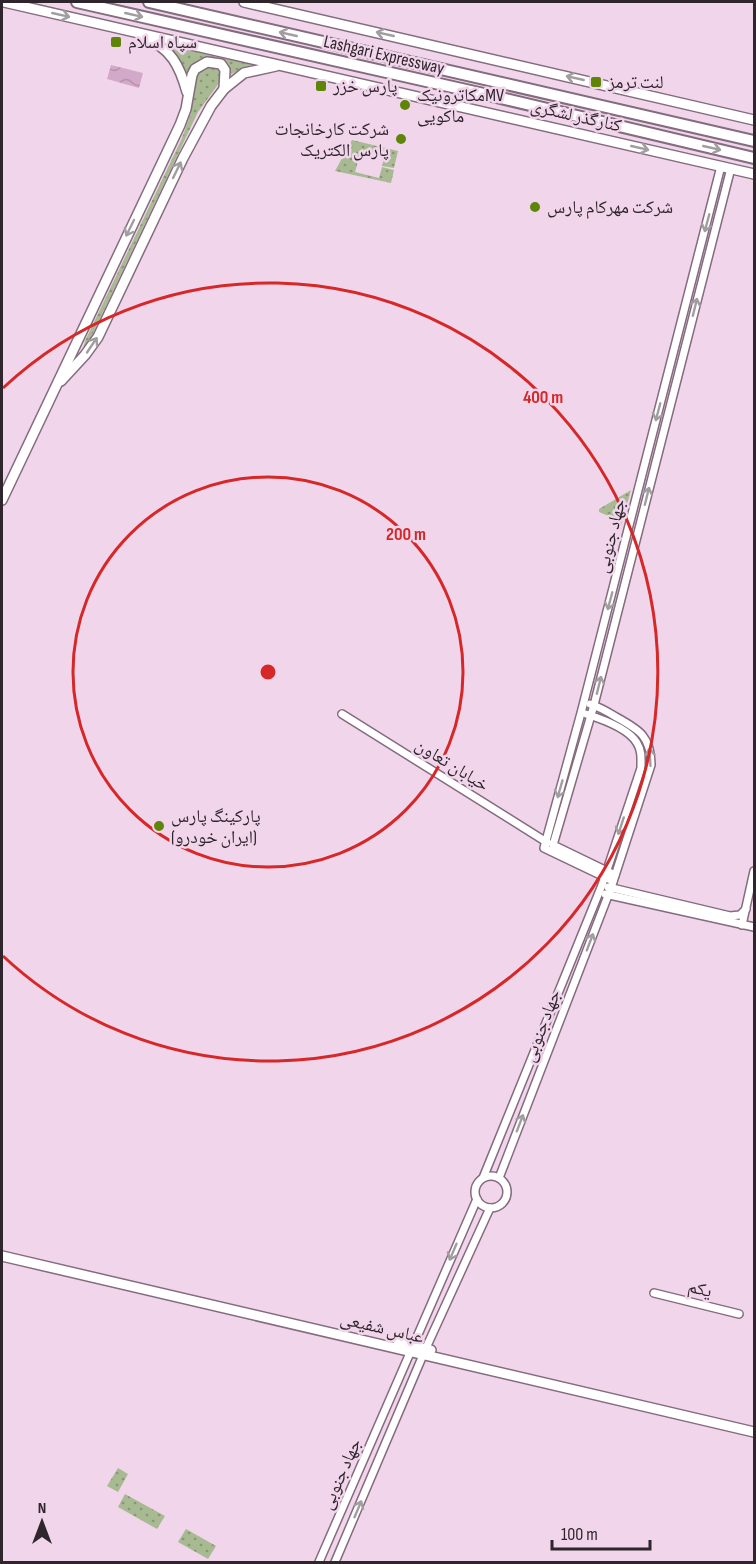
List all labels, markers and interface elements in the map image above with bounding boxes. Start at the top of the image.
one-way arrow [51,9,70,21]
one-way arrow [124,9,143,21]
one-way arrow [279,28,298,40]
one-way arrow [376,28,395,39]
street label: Lashgari Expressway [322,31,446,79]
place label: سپاه اسلام [128,32,197,54]
marker: سپاه اسلام [109,35,123,49]
one-way arrow [566,72,585,83]
place label: لنت ترمز [607,72,664,93]
marker: لنت ترمز [589,75,603,89]
place label: پارس خزر [332,76,397,97]
marker: پارس خزر [314,79,328,93]
place label: مکاترونیکMV ماکویی [417,85,504,127]
street label: کنارگذر لشگری [529,95,624,137]
marker: مکاترونیکMV ماکویی [398,98,412,112]
place label: شرکت کارخانجات پارس الکتریک [274,119,389,161]
marker: شرکت کارخانجات پارس الکتریک [394,132,408,146]
one-way arrow [630,142,649,154]
one-way arrow [702,143,722,154]
one-way arrow [172,162,184,180]
place label: شرکت مهرکام پارس [547,197,673,219]
marker: شرکت مهرکام پارس [528,200,542,214]
one-way arrow [700,213,712,232]
one-way arrow [124,219,136,237]
one-way arrow [690,298,702,317]
one-way arrow [86,338,98,354]
text: 400 m [523,387,563,408]
one-way arrow [652,402,663,421]
one-way arrow [642,486,654,505]
street label: جهاد جنوبی [592,497,630,575]
text: 200 m [386,524,426,545]
one-way arrow [604,591,616,610]
centre of rings [258,662,278,682]
one-way arrow [593,675,605,694]
street label: خیابان تعاون [411,734,493,796]
one-way arrow [644,748,655,767]
one-way arrow [554,779,565,798]
place label: پارکینگ پارس (ایران خودرو) [171,806,261,848]
one-way arrow [615,816,626,835]
marker: پارکینگ پارس (ایران خودرو) [152,819,166,833]
one-way arrow [586,933,597,951]
street label: جهاد جنوبی [519,987,565,1065]
one-way arrow [515,1115,526,1133]
one-way arrow [447,1243,459,1261]
street label: یکم [686,1276,714,1303]
street label: عباس شفیعی [338,1308,426,1348]
street label: جهاد جنوبی [316,1435,366,1513]
north arrow [12,1492,72,1552]
text: N [38,1499,46,1518]
one-way arrow [353,1500,364,1518]
scale bar [552,1513,650,1551]
text: 100 m [561,1524,598,1545]

